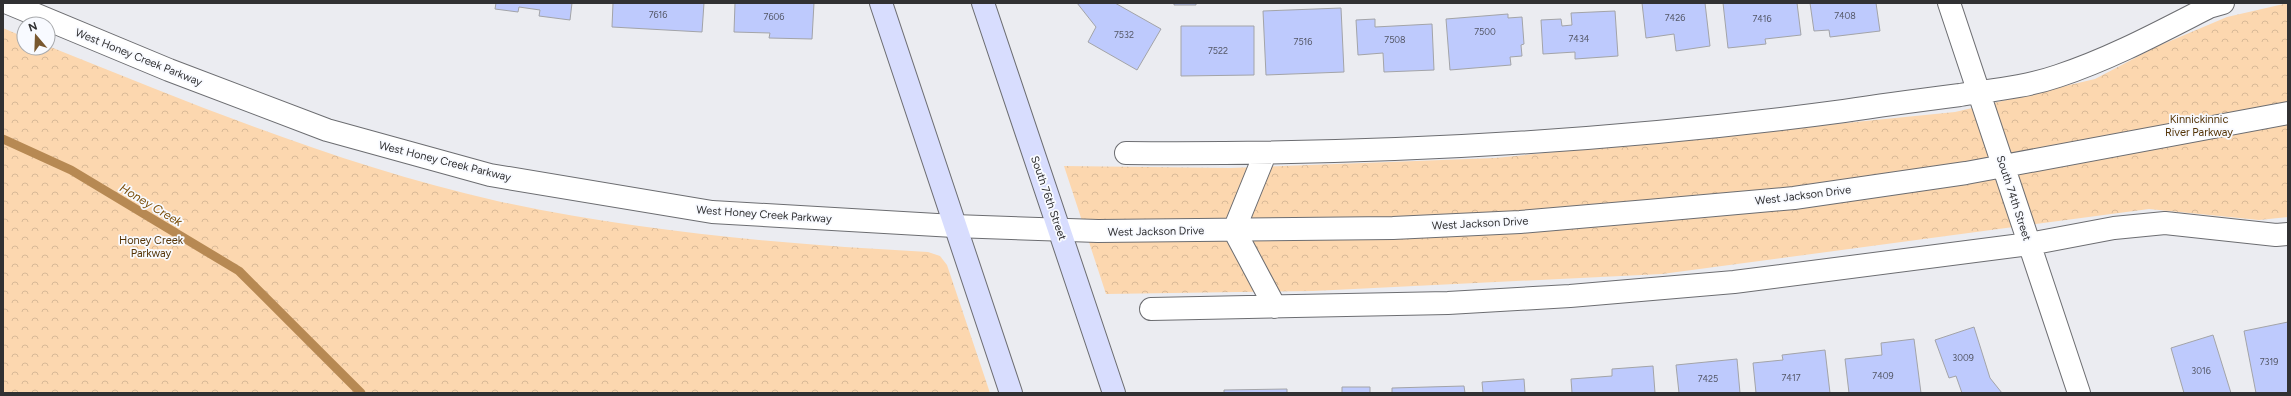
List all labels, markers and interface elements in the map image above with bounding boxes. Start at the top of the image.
house number: 7616 [649,9,667,20]
house number: 7408 [1834,10,1856,21]
house number: 7606 [764,11,784,22]
house number: 7426 [1665,12,1685,23]
house number: 7416 [1752,13,1772,24]
north arrow [16,16,56,56]
text: N [27,19,39,35]
street label: West Honey Creek Parkway [73,26,204,89]
house number: 7500 [1474,26,1496,37]
house number: 7532 [1114,29,1134,40]
house number: 7434 [1569,33,1590,44]
house number: 7508 [1384,34,1406,45]
house number: 7516 [1294,36,1312,47]
house number: 7522 [1208,45,1228,56]
park label: Kinnickinnic River Parkway [2165,113,2233,139]
street label: West Honey Creek Parkway [377,139,512,184]
street label: South 76th Street [1028,154,1069,242]
street label: South 74th Street [1994,154,2033,242]
water label: Honey Creek [117,181,186,230]
street label: West Jackson Drive [1754,183,1852,208]
street label: West Honey Creek Parkway [696,203,832,226]
street label: West Jackson Drive [1432,214,1529,233]
street label: West Jackson Drive [1108,224,1204,239]
park label: Honey Creek Parkway [119,234,184,260]
house number: 3009 [1952,352,1974,363]
house number: 7319 [2260,356,2278,367]
house number: 3016 [2191,365,2211,376]
house number: 7409 [1872,370,1894,381]
house number: 7417 [1782,372,1801,383]
house number: 7425 [1698,373,1718,384]

